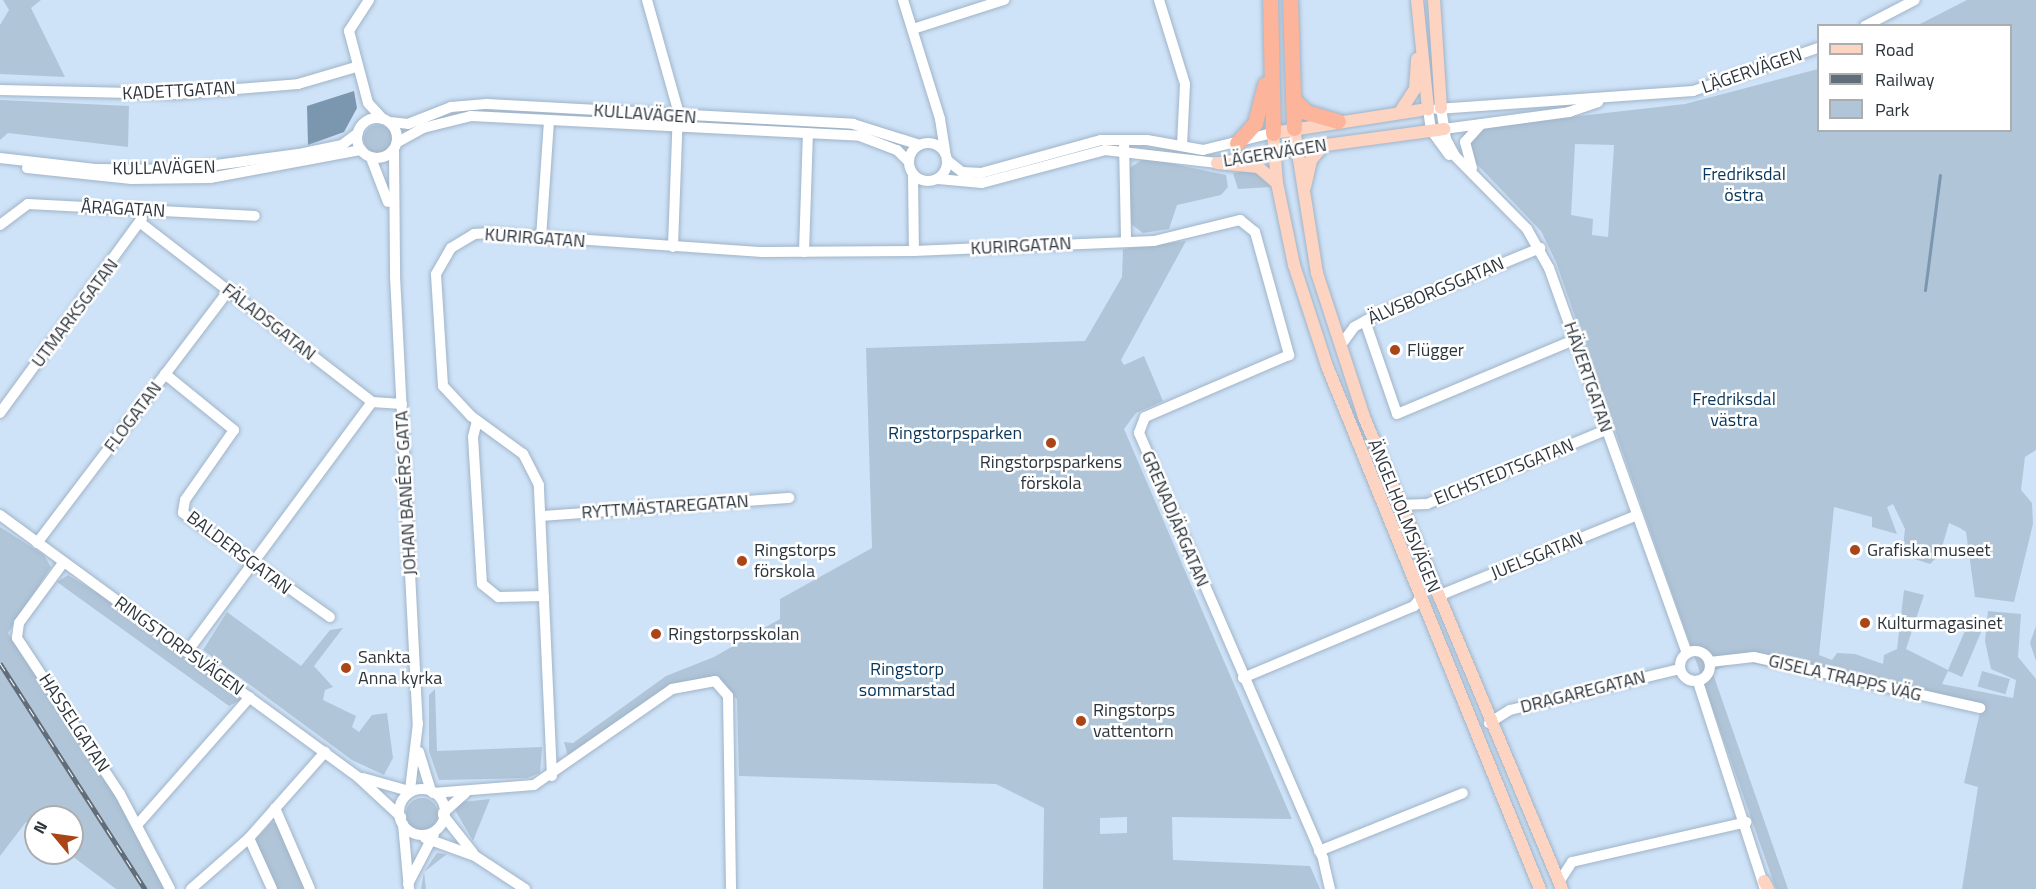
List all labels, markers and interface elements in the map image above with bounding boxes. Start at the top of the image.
legend [1817,24,2012,132]
text: Road [1875,36,1914,63]
street label: LÄGERVÄGEN [1699,44,1805,98]
text: Railway [1875,66,1934,93]
street label: KADETTGATAN [122,77,236,105]
text: Park [1875,96,1909,123]
street label: KULLAVÄGEN [593,100,697,128]
street label: LÄGERVÄGEN [1222,134,1328,172]
street label: KULLAVÄGEN [112,156,216,180]
park label: Fredriksdal östra [1702,164,1786,207]
street label: ÅRAGATAN [80,196,166,222]
street label: KURIRGATAN [484,224,586,252]
street label: KURIRGATAN [970,233,1072,259]
street label: ÄLVSBORGSGATAN [1365,253,1507,329]
street label: UTMARKSGATAN [27,254,123,372]
street label: FÄLADSGATAN [218,279,320,365]
street label: HÄVERTGATAN [1559,319,1617,435]
place label: Flügger [1407,339,1464,361]
marker: Flügger [1388,343,1402,357]
street label: FLOGATAN [100,378,166,456]
park label: Fredriksdal västra [1692,389,1776,432]
street label: JOHAN BANÉRS GATA [391,410,421,576]
park label: Ringstorpsparken [888,422,1022,444]
street label: EICHSTEDTSGATAN [1431,434,1577,510]
marker: Ringstorpsparkens förskola [1044,436,1058,450]
street label: ÄNGELHOLMSVÄGEN [1363,436,1445,596]
street label: GRENADJÄRGATAN [1137,448,1213,590]
place label: Ringstorpsparkens förskola [980,452,1122,494]
street label: RYTTMÄSTAREGATAN [581,490,749,524]
street label: BALDERSGATAN [183,507,295,599]
street label: JUELSGATAN [1488,528,1586,584]
place label: Grafiska museet [1867,539,1991,561]
place label: Ringstorps förskola [754,540,836,582]
marker: Grafiska museet [1848,543,1862,557]
marker: Ringstorps förskola [735,554,749,568]
street label: RINGSTORPSVÄGEN [110,592,248,700]
place label: Kulturmagasinet [1877,612,2002,634]
marker: Kulturmagasinet [1858,616,1872,630]
place label: Ringstorpsskolan [668,623,799,645]
marker: Ringstorpsskolan [649,627,663,641]
place label: Sankta Anna kyrka [358,647,442,690]
street label: GISELA TRAPPS VÄG [1766,650,1924,706]
park label: Ringstorp sommarstad [859,659,955,702]
marker: Sankta Anna kyrka [339,661,353,675]
street label: DRAGAREGATAN [1518,666,1648,718]
street label: HASSELGATAN [34,670,114,776]
place label: Ringstorps vattentorn [1093,700,1175,742]
marker: Ringstorps vattentorn [1074,714,1088,728]
north arrow [24,805,84,865]
text: N [27,817,53,838]

